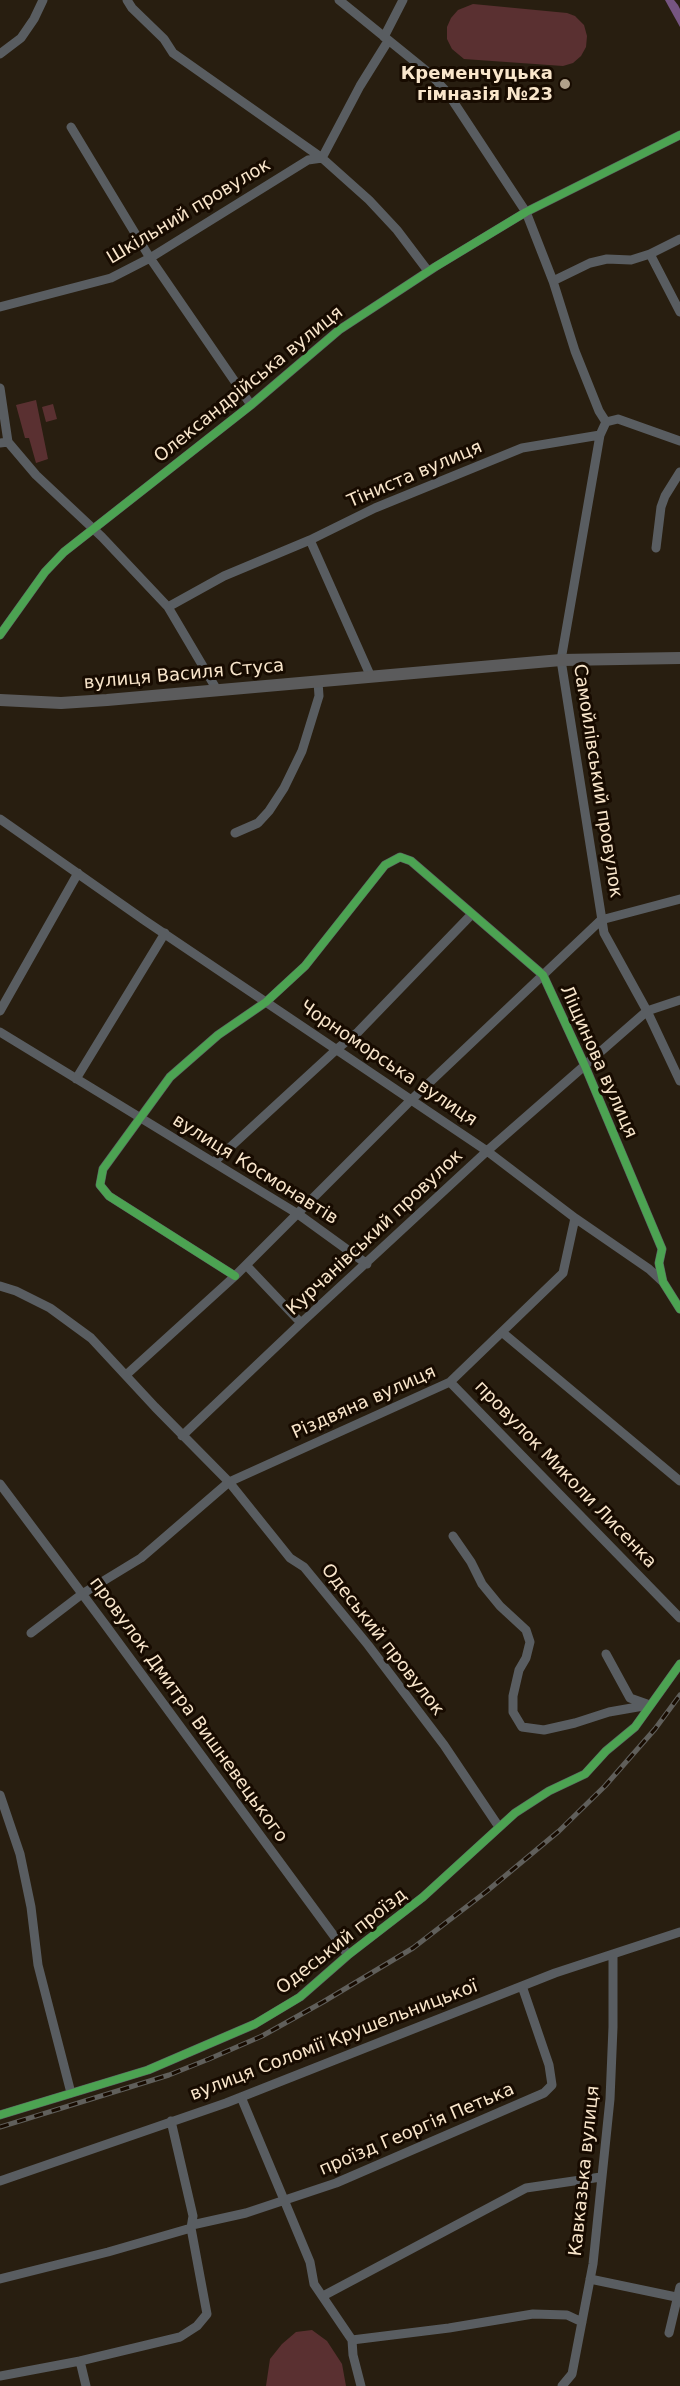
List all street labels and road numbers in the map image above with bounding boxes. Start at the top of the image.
street label: Шкільний провулок [103,155,275,269]
street label: Олександрійська вулиця [150,302,348,468]
street label: Тіниста вулиця [344,437,486,513]
street label: вулиця Василя Стуса [83,655,285,695]
street label: Самойлівський провулок [568,663,626,899]
street label: Ліщинова вулиця [555,982,641,1142]
street label: Чорноморська вулиця [295,997,481,1131]
street label: вулиця Космонавтів [168,1110,342,1230]
street label: Курчанівський провулок [282,1146,468,1320]
street label: Різдвяна вулиця [289,1362,439,1444]
street label: провулок Миколи Лисенка [470,1377,660,1573]
street label: Одеський провулок [316,1560,448,1720]
street label: провулок Дмитра Вишневецького [84,1573,292,1847]
street label: Одеський проїзд [273,1884,411,2000]
street label: вулиця Соломії Крушельницької [187,1976,481,2106]
street label: проїзд Георгія Петька [316,2079,518,2181]
street label: Кавказька вулиця [565,2085,605,2257]

